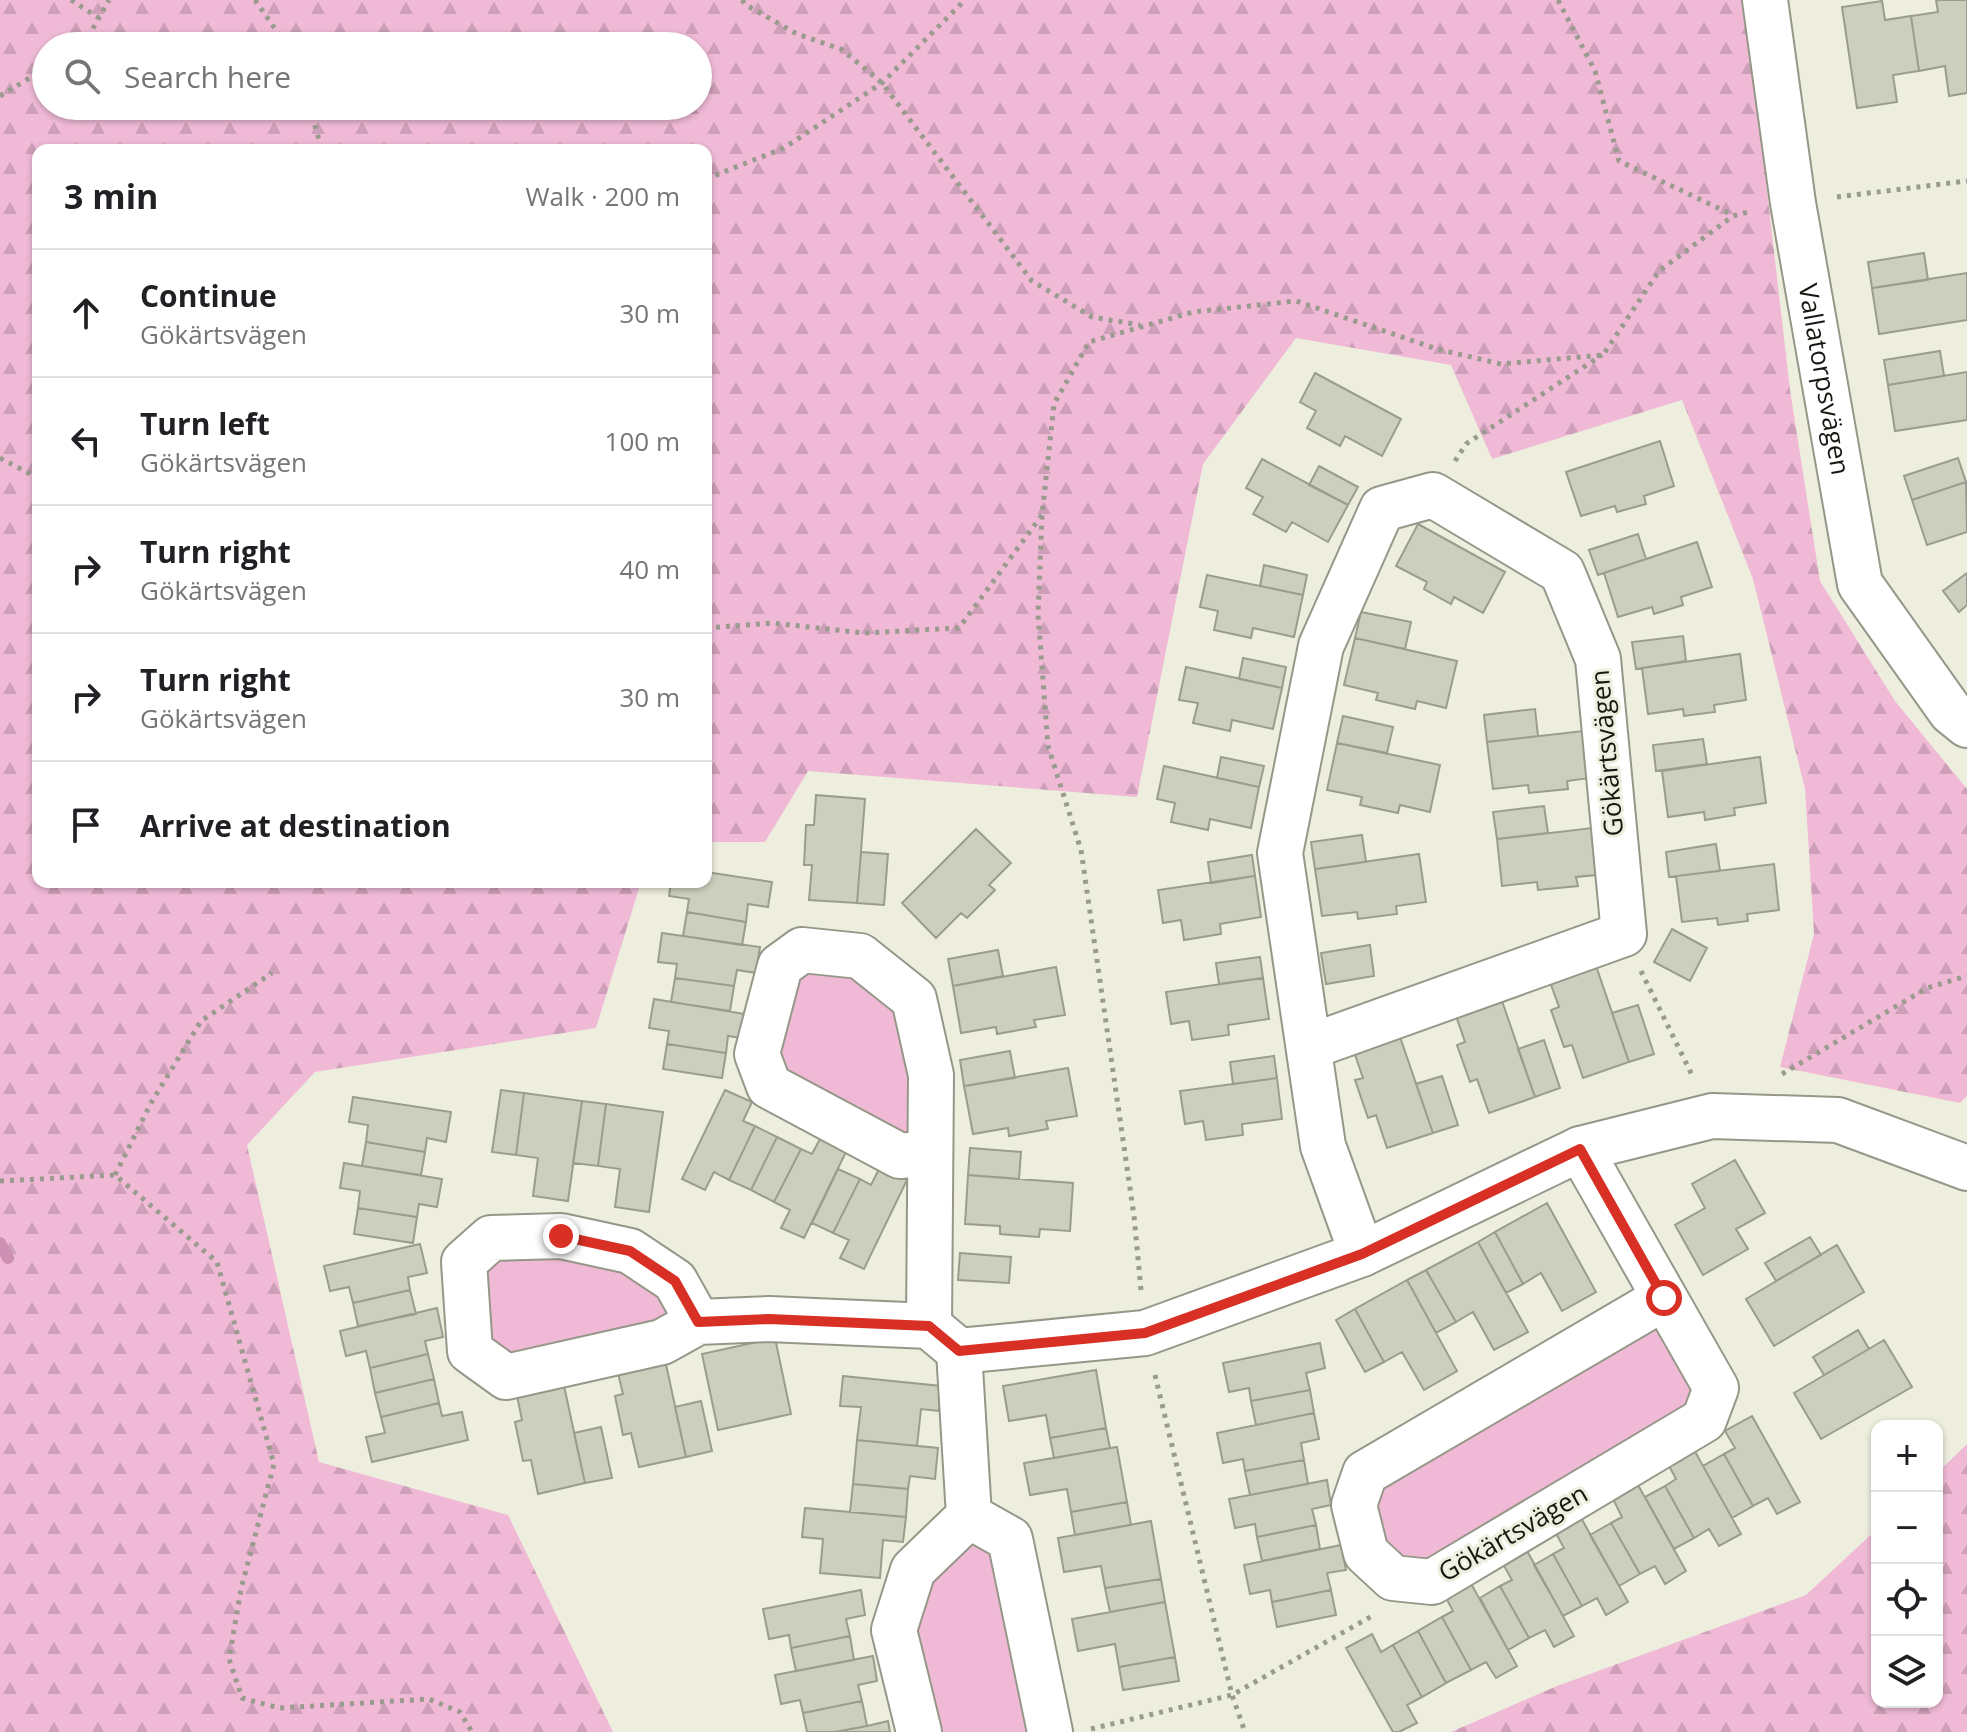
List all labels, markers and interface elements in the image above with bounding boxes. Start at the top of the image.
search box [32,32,712,120]
icon: search [60,54,104,98]
text: Search here [124,56,291,97]
text: 3 min [64,173,158,219]
text: Walk · 200 m [526,178,680,214]
text: Continue [140,275,277,316]
street label: Vallatorpsvägen [1791,281,1859,478]
icon: ahead [64,291,108,335]
text: 30 m [619,295,680,331]
text: Gökärtsvägen [140,316,307,352]
text: Turn left [140,403,270,444]
icon: left [64,419,108,463]
text: 100 m [605,423,680,459]
text: Gökärtsvägen [140,444,307,480]
text: Turn right [140,531,291,572]
icon: right [64,547,108,591]
text: 40 m [619,551,680,587]
text: Gökärtsvägen [140,572,307,608]
text: Turn right [140,659,291,700]
street label: Gökärtsvägen [1581,668,1631,838]
icon: right [64,675,108,719]
text: 30 m [619,679,680,715]
text: Gökärtsvägen [140,700,307,736]
icon: arrive [64,803,108,847]
text: Arrive at destination [140,805,451,846]
route end [543,1218,579,1254]
route start [1646,1280,1682,1316]
map controls [1871,1420,1943,1708]
button: + [1871,1420,1943,1492]
street label: Gökärtsvägen [1431,1475,1594,1589]
button: − [1871,1492,1943,1564]
button: locate [1871,1564,1943,1636]
button: layers [1871,1636,1943,1708]

